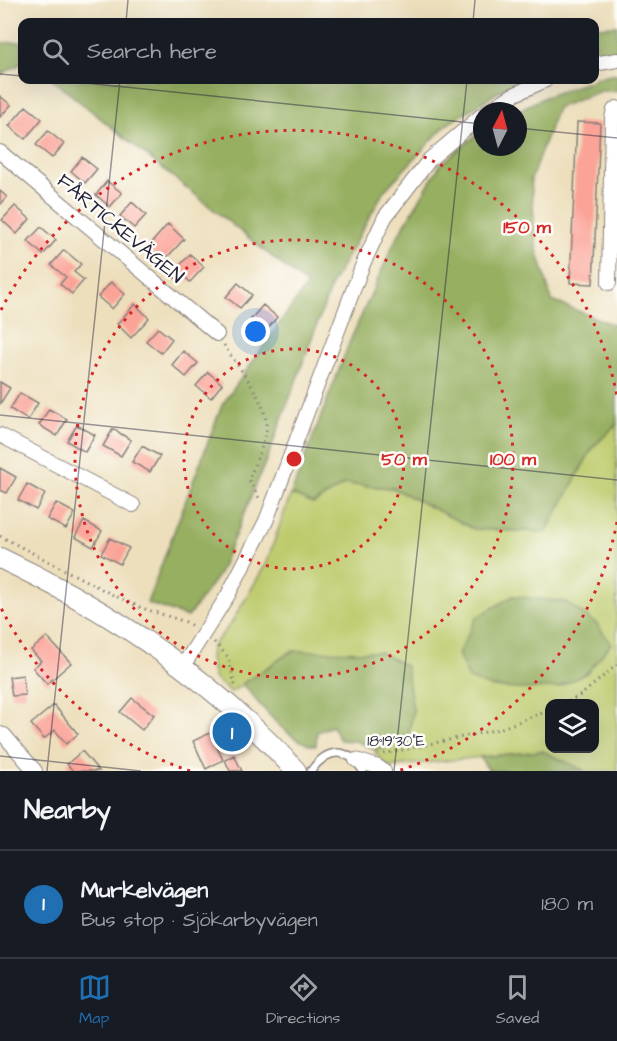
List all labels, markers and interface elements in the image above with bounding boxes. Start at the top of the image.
search box [18,18,599,84]
icon: search [39,35,72,68]
text: Search here [87,36,217,67]
north arrow [473,102,527,156]
street label: FÅRTICKEVÄGEN [51,167,190,290]
text: 150 m [503,215,552,240]
your location [241,317,270,346]
text: 50 m [381,447,428,472]
text: 100 m [490,447,537,472]
centre of rings [284,449,304,469]
map controls [545,699,599,753]
button: layers [545,699,599,753]
pin: 1 [212,710,252,754]
text: 18°19'30"E [367,731,425,752]
text: Nearby [24,792,111,828]
text: Murkelvägen [81,875,208,906]
text: 1 [42,890,45,918]
text: 180 m [541,890,593,918]
text: Bus stop · Sjökarbyvägen [81,906,318,934]
tab: Map [78,971,111,1029]
tab: Directions [266,971,340,1029]
tab: Saved [496,971,539,1029]

